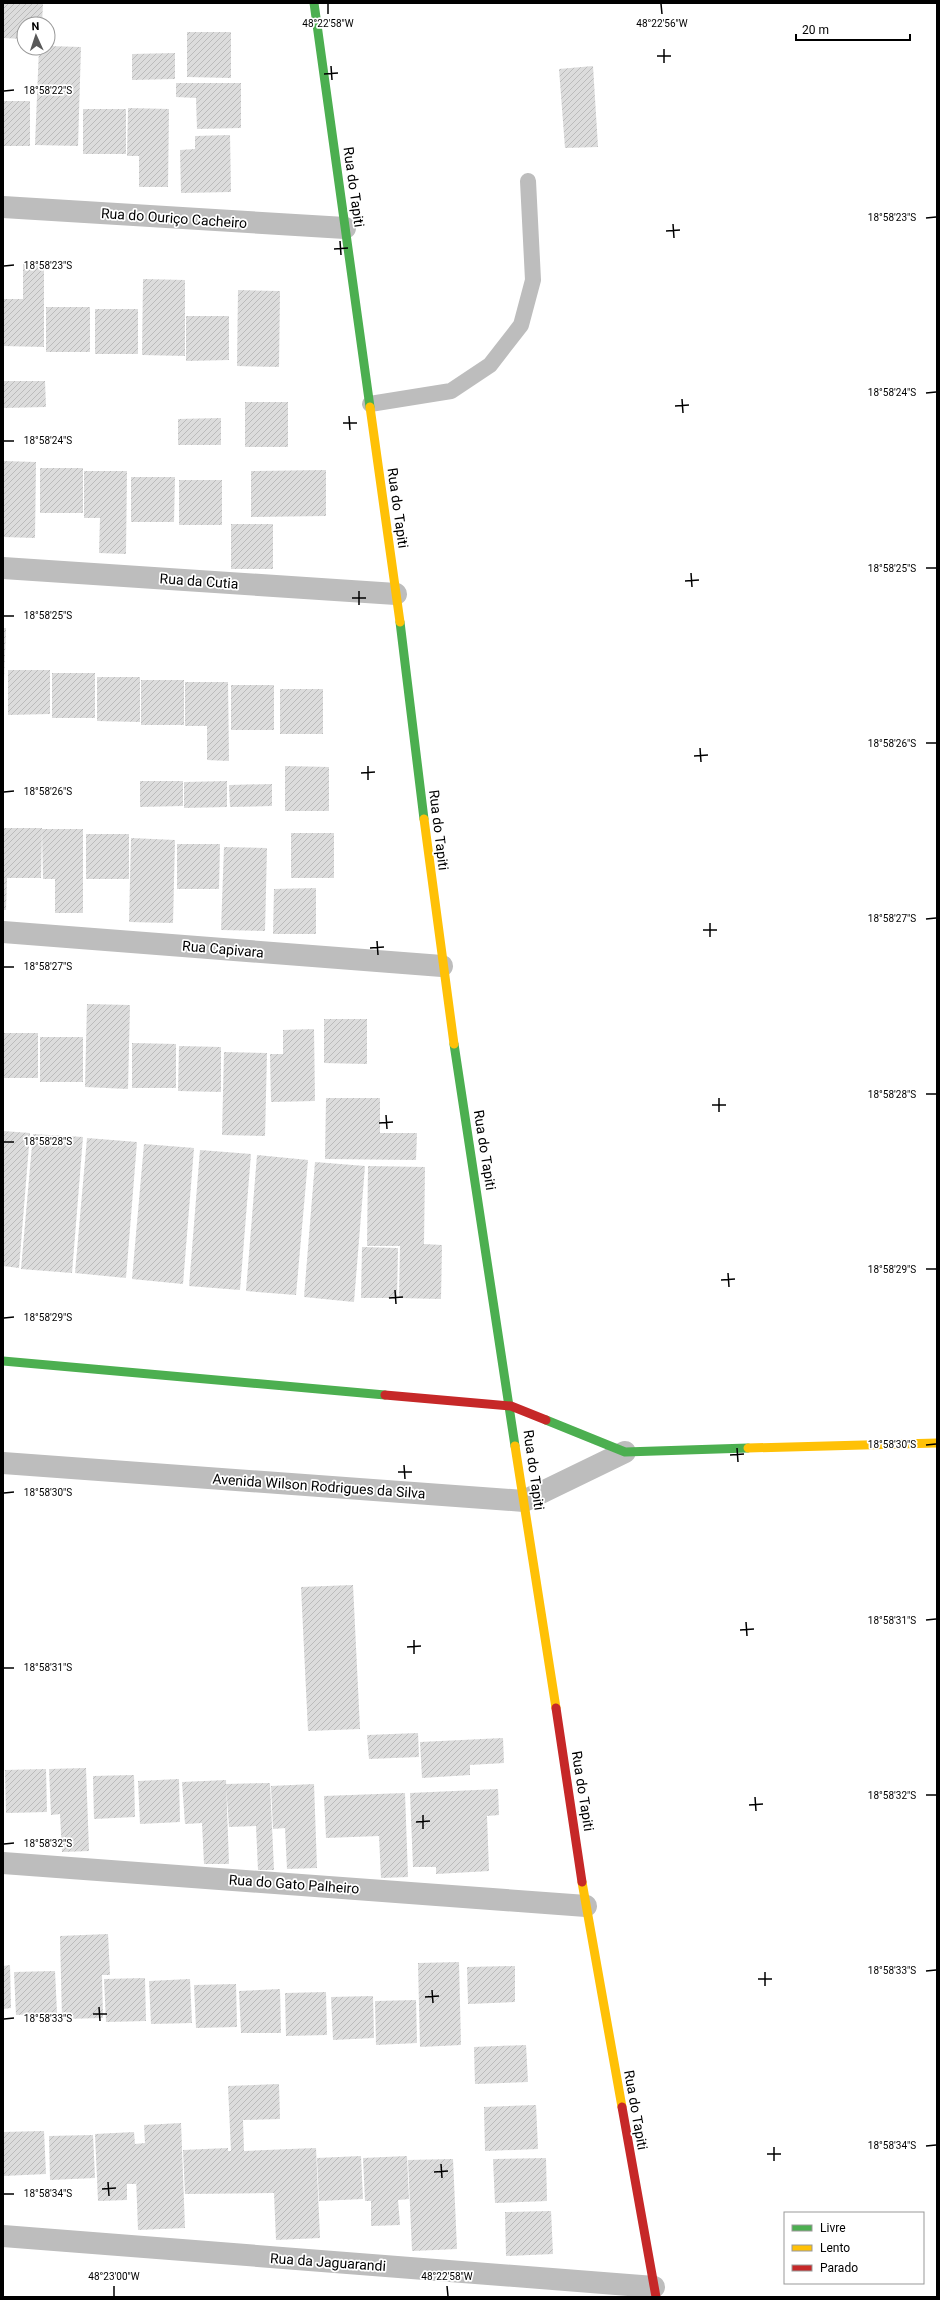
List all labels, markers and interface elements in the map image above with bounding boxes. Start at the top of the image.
north arrow [16,16,56,56]
scale bar [796,16,910,42]
text: 48°22'58"W [302,18,354,29]
text: 48°22'56"W [636,18,688,29]
text: N [31,20,40,33]
text: 20 m [802,23,829,37]
text: 18°58'22"S [24,85,72,96]
street label: Rua do Tapiti [340,146,368,228]
street label: Rua do Ouriço Cacheiro [100,205,248,231]
text: 18°58'23"S [868,212,916,223]
text: 18°58'23"S [24,260,72,271]
text: 18°58'24"S [868,387,916,398]
text: 18°58'24"S [24,435,72,446]
street label: Rua do Tapiti [384,467,412,549]
text: 18°58'25"S [868,563,916,574]
street label: Rua da Cutia [159,570,239,592]
text: 18°58'25"S [24,610,72,621]
text: 18°58'26"S [868,738,916,749]
text: 18°58'26"S [24,786,72,797]
street label: Rua do Tapiti [426,789,452,871]
text: 18°58'27"S [868,913,916,924]
street label: Rua Capivara [182,937,264,961]
text: 18°58'27"S [24,961,72,972]
text: 18°58'28"S [868,1089,916,1100]
street label: Rua do Tapiti [471,1109,499,1191]
text: 18°58'28"S [24,1136,72,1147]
text: 18°58'29"S [868,1264,916,1275]
text: 18°58'29"S [24,1312,72,1323]
street label: Rua do Tapiti [520,1429,548,1511]
text: 18°58'30"S [868,1439,916,1450]
street label: Avenida Wilson Rodrigues da Silva [212,1471,426,1501]
text: 18°58'30"S [24,1487,72,1498]
text: 18°58'31"S [868,1615,916,1626]
text: 18°58'31"S [24,1662,72,1673]
street label: Rua do Tapiti [569,1750,597,1832]
text: 18°58'32"S [868,1790,916,1801]
text: 18°58'32"S [24,1838,72,1849]
street label: Rua do Gato Palheiro [228,1871,360,1897]
text: 18°58'33"S [868,1965,916,1976]
text: 18°58'33"S [24,2013,72,2024]
street label: Rua do Tapiti [621,2069,651,2151]
text: 18°58'34"S [868,2140,916,2151]
text: 18°58'34"S [24,2188,72,2199]
legend [784,2212,924,2284]
text: Livre [820,2221,846,2235]
text: Lento [820,2241,850,2255]
street label: Rua da Jaguarandi [270,2250,386,2274]
text: Parado [820,2261,858,2275]
text: 48°23'00"W [88,2271,140,2282]
text: 48°22'58"W [421,2271,473,2282]

